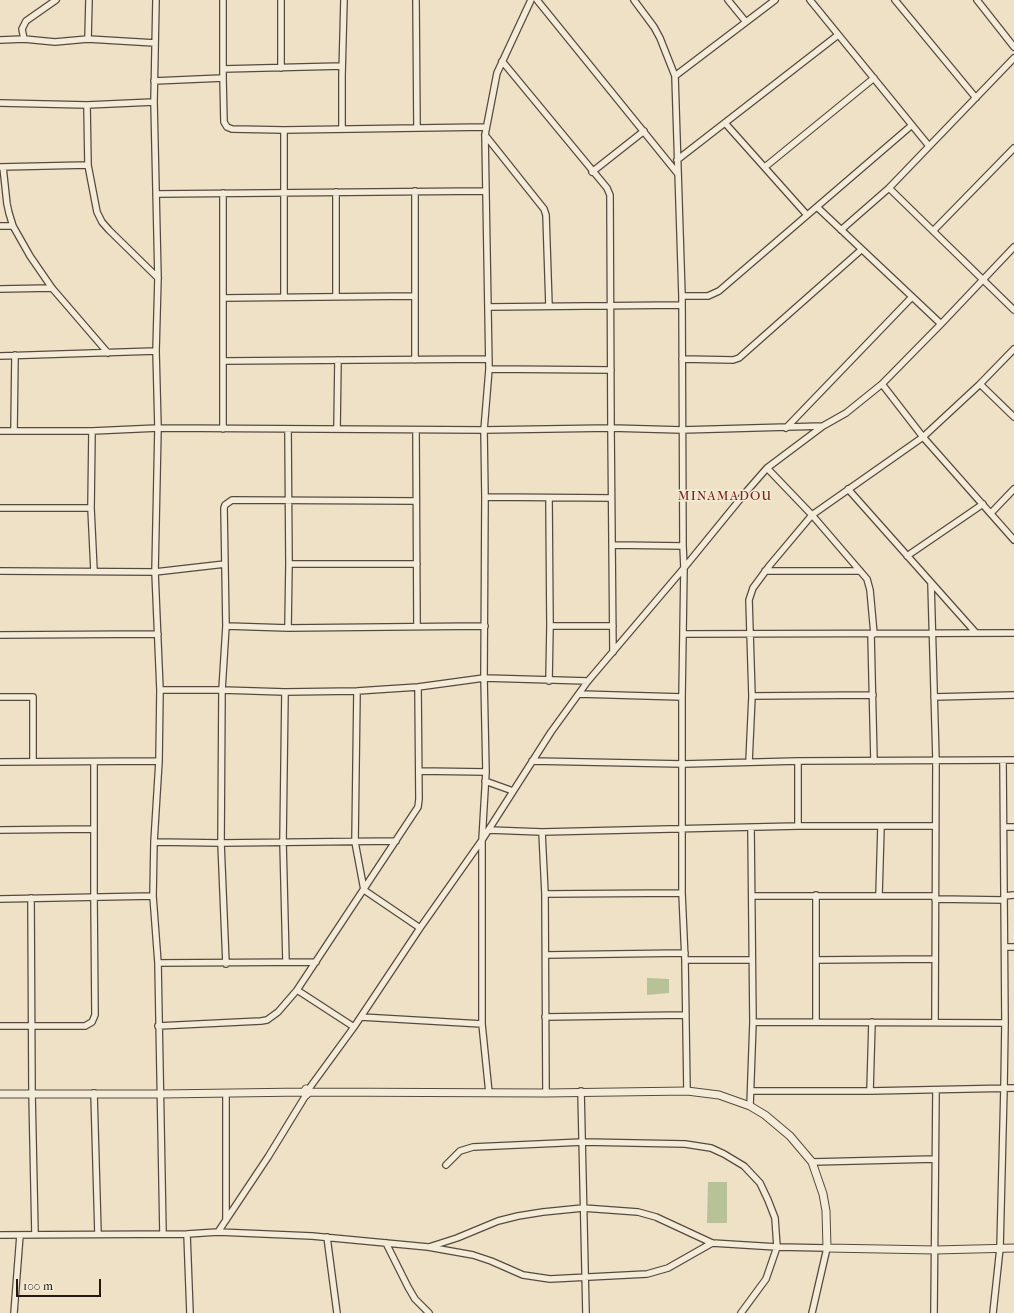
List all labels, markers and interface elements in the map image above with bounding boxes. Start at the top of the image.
district label: MINAMADOU [678,489,772,505]
scale bar [18,1271,103,1297]
text: 100 m [23,1279,53,1293]

